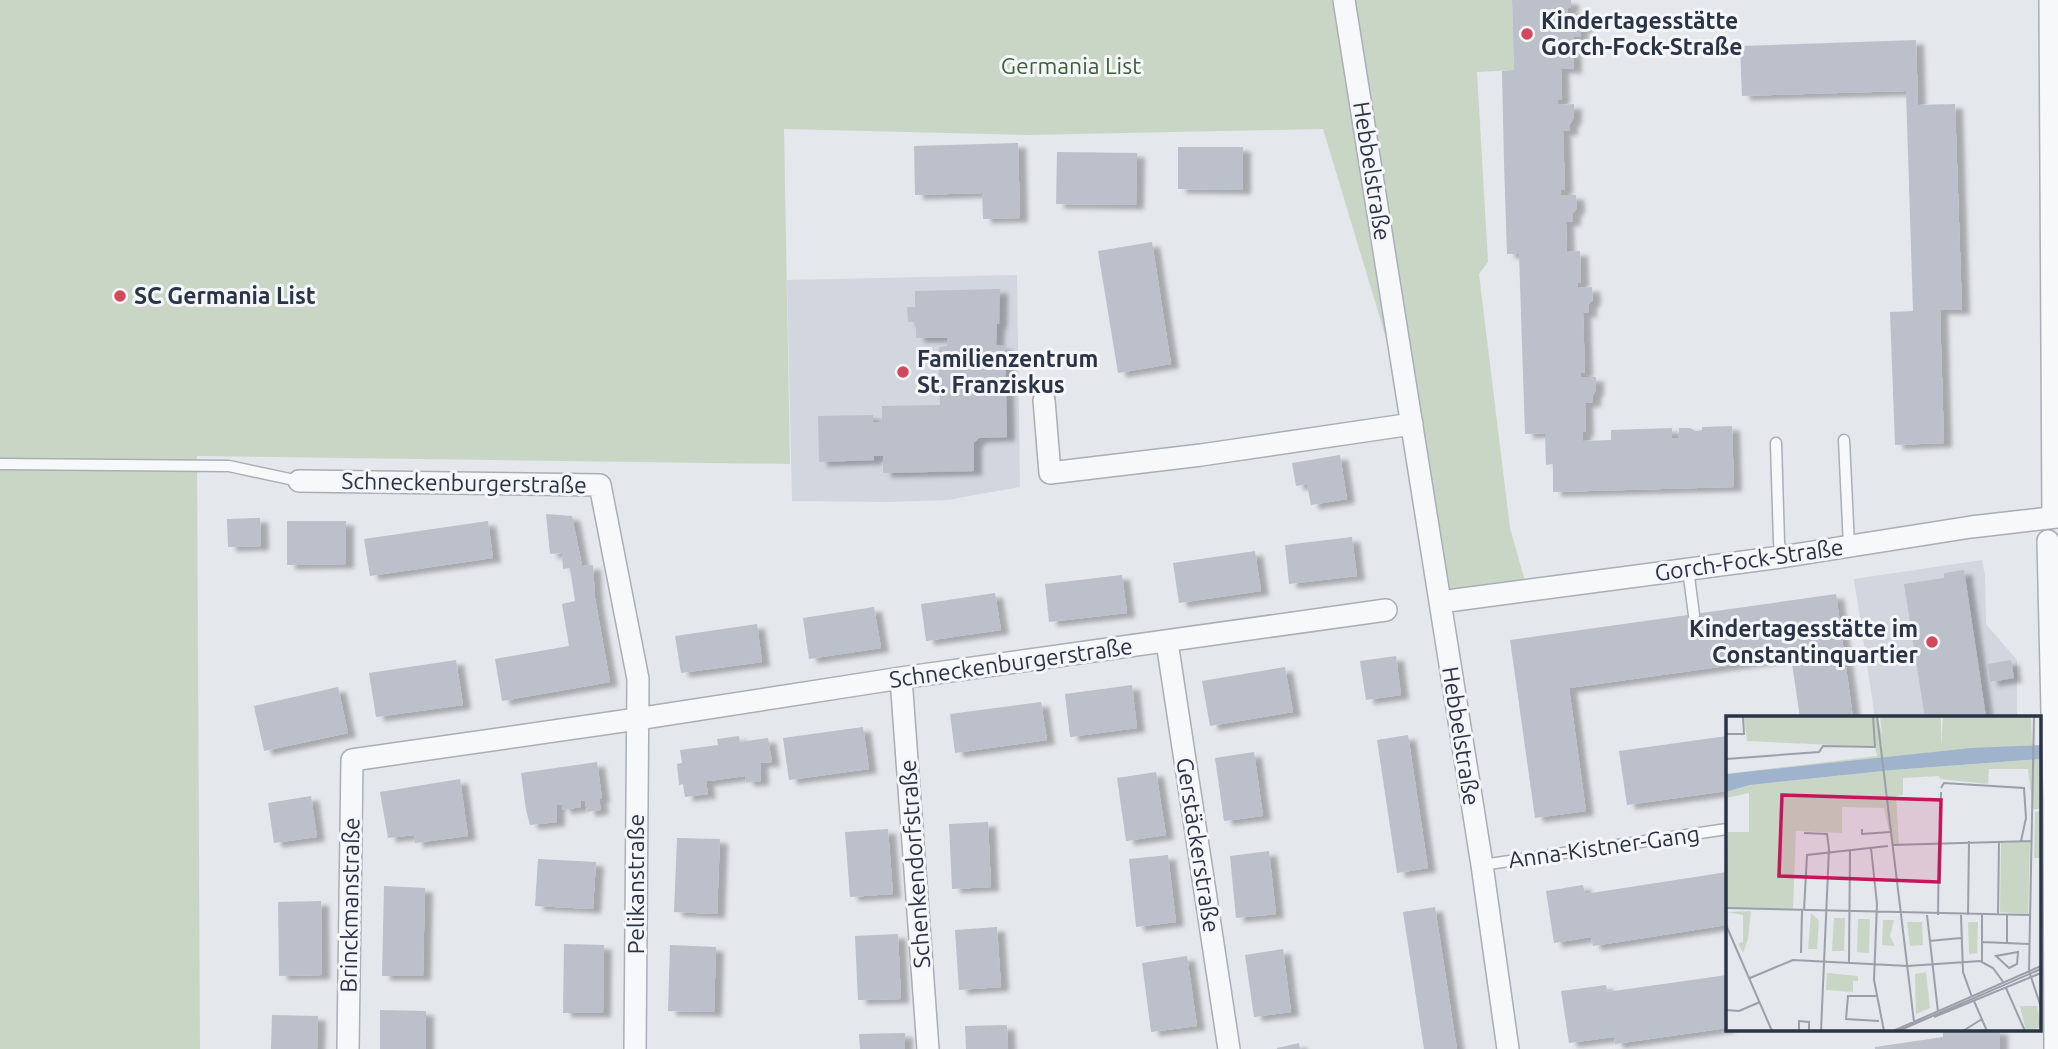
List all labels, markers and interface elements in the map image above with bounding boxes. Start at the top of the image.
place label: Kindertagesstätte Gorch-Fock-Straße [1541,8,1743,59]
marker: Kindertagesstätte Gorch-Fock-Straße [1519,26,1535,42]
park label: Germania List [1001,53,1141,78]
street label: Hebbelstraße [1349,100,1396,242]
place label: SC Germania List [134,283,316,308]
marker: SC Germania List [112,288,128,304]
place label: Familienzentrum St. Franziskus [917,346,1098,397]
marker: Familienzentrum St. Franziskus [895,364,911,380]
street label: Schneckenburgerstraße [341,468,587,497]
street label: Gorch-Fock-Straße [1653,534,1845,585]
place label: Kindertagesstätte im Constantinquartier [1689,616,1919,667]
street label: Schneckenburgerstraße [888,633,1134,692]
marker: Kindertagesstätte im Constantinquartier [1924,634,1940,650]
street label: Hebbelstraße [1438,665,1485,807]
inset map [1726,716,2040,1032]
street label: Gerstäckerstraße [1172,756,1225,934]
street label: Schenkendorfstraße [895,759,934,969]
street label: Pelikanstraße [623,814,648,954]
street label: Brinckmanstraße [335,817,364,993]
street label: Anna-Kistner-Gang [1507,821,1701,872]

